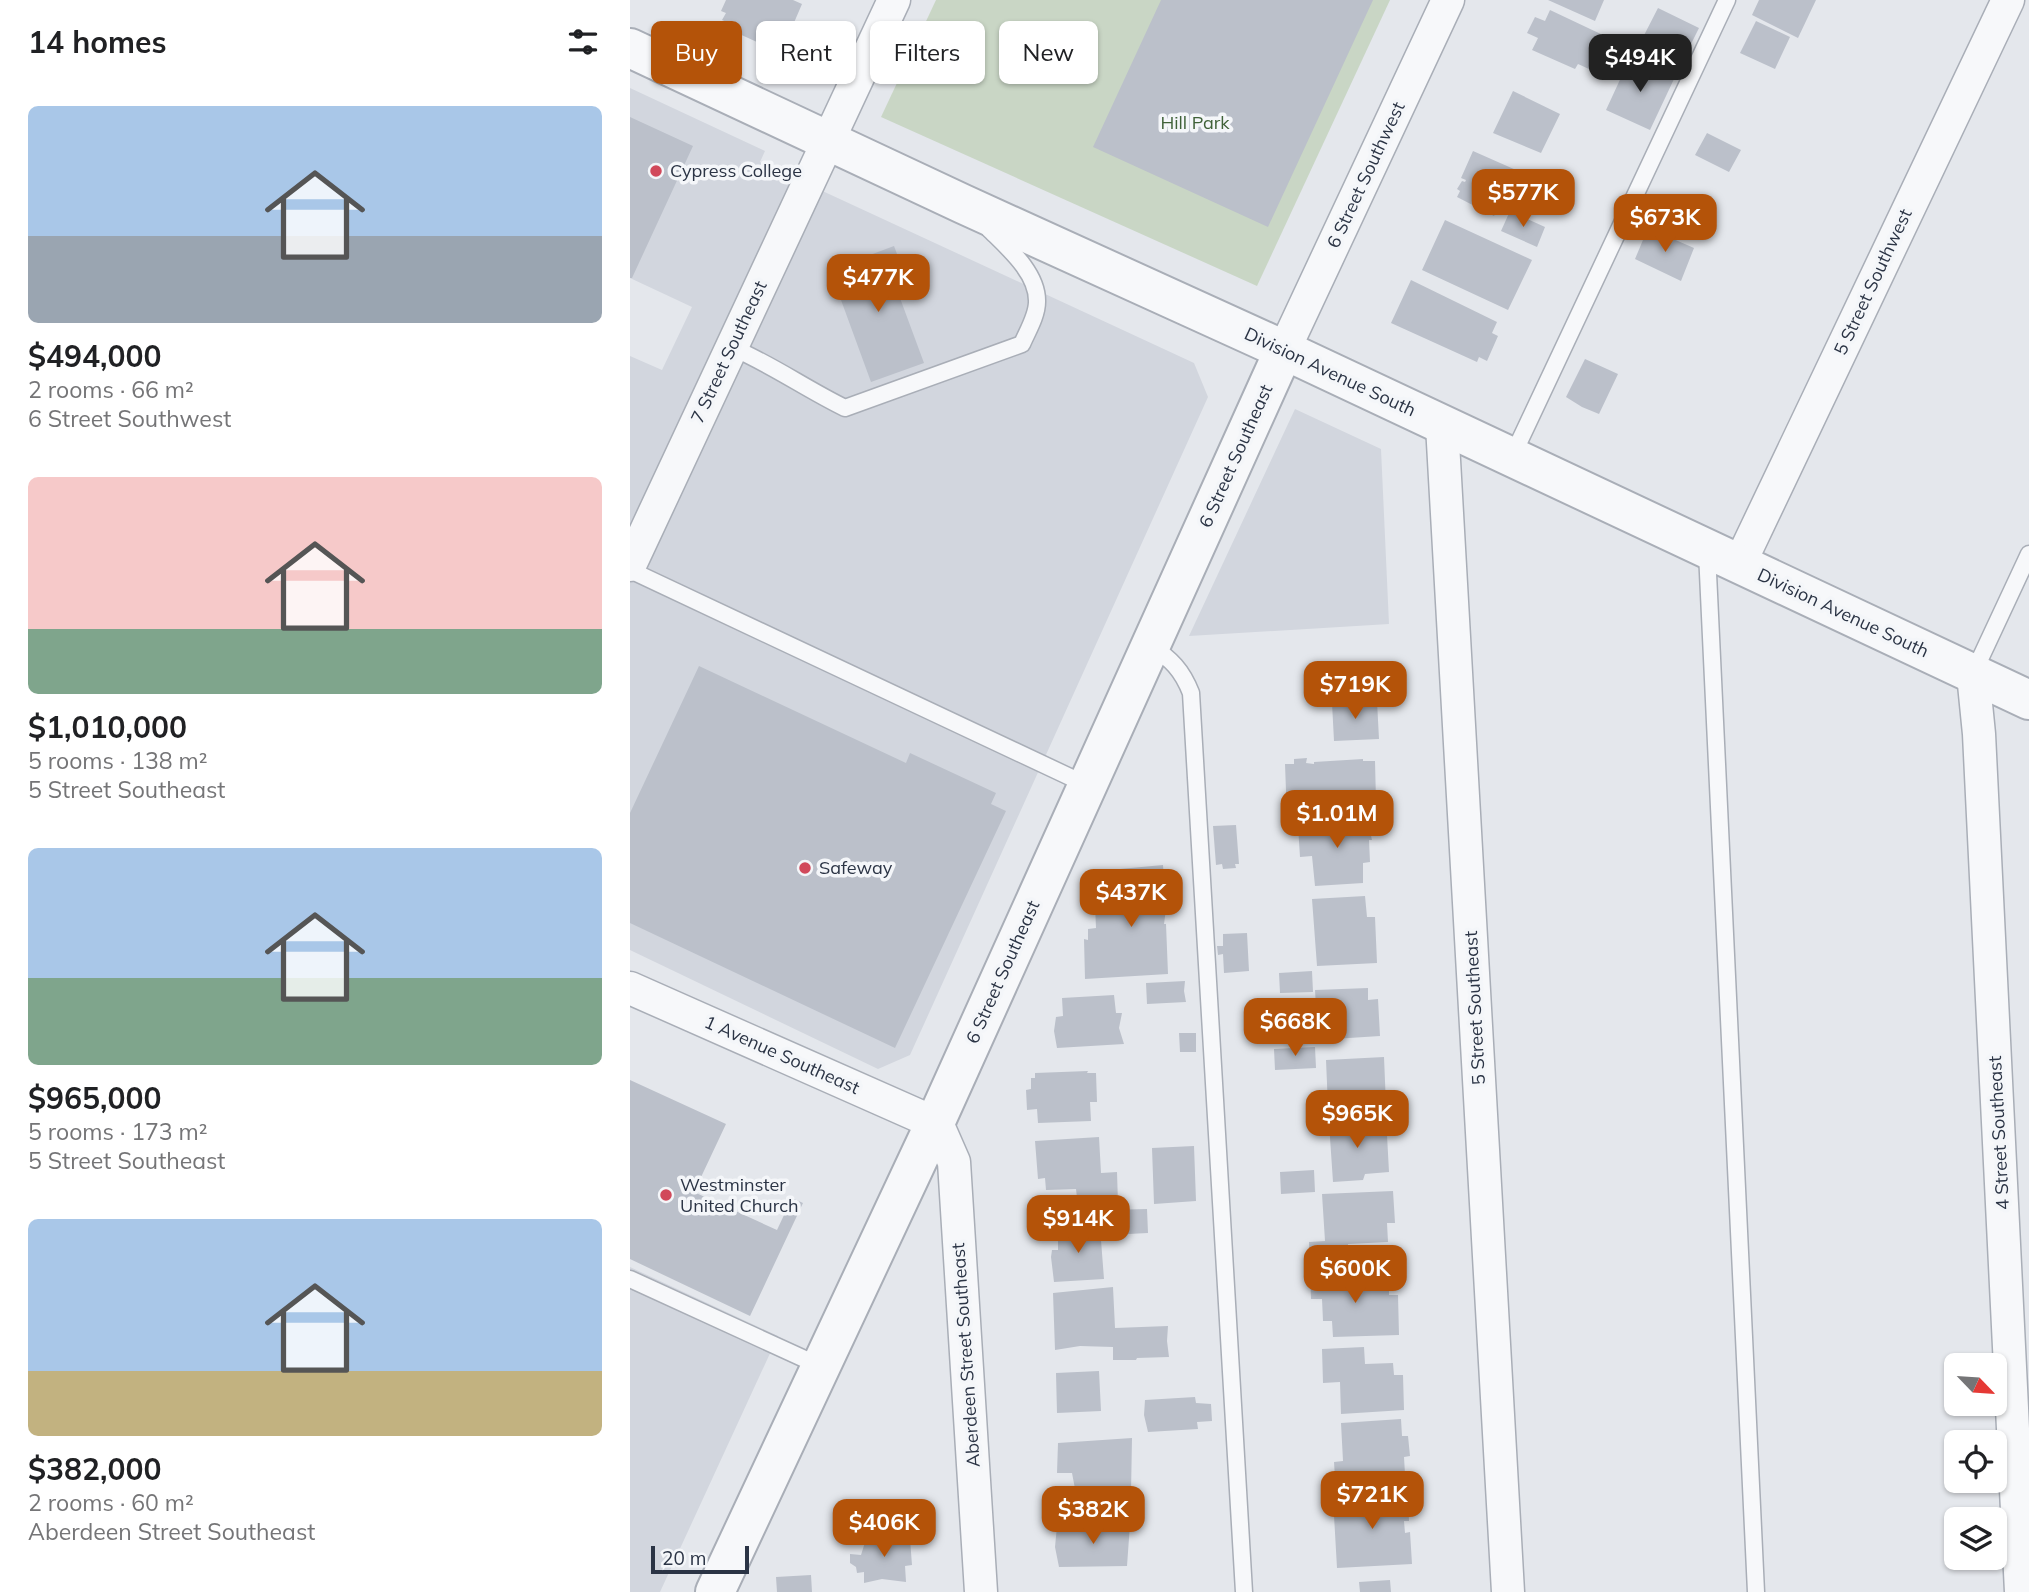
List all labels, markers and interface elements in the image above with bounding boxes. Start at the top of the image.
chip: Buy [651,21,742,84]
chip: Rent [756,21,856,84]
chip: Filters [870,21,985,84]
chip: New [999,21,1098,84]
text: 14 homes [28,23,167,61]
icon: filters [564,23,602,61]
pin: $494K [1591,34,1689,94]
text: $494K [1605,42,1675,71]
street label: 6 Street Southwest [1322,98,1410,252]
park label: Hill Park [1160,111,1230,134]
icon: home [252,152,378,278]
place label: Cypress College [670,159,802,182]
marker: Cypress College [648,163,664,179]
pin: $577K [1474,170,1572,229]
text: $577K [1488,177,1558,206]
pin: $673K [1616,194,1714,254]
text: $673K [1630,202,1700,231]
street label: 5 Street Southwest [1829,205,1917,359]
pin: $477K [829,254,927,314]
text: $477K [843,262,913,291]
street label: 7 Street Southeast [685,277,772,427]
street label: Division Avenue South [1241,322,1420,421]
text: $494,000 [28,337,161,375]
text: 2 rooms · 66 m² [28,375,194,404]
street label: 6 Street Southeast [1194,381,1277,531]
text: 6 Street Southwest [28,404,231,433]
icon: home [252,523,378,649]
street label: Division Avenue South [1754,563,1933,662]
pin: $719K [1306,662,1404,721]
text: $719K [1320,669,1390,698]
text: $1,010,000 [28,708,187,746]
text: 5 rooms · 138 m² [28,746,208,775]
text: 5 Street Southeast [28,775,225,804]
pin: $1.01M [1280,790,1394,850]
text: $1.01M [1297,798,1377,827]
place label: Safeway [819,856,893,879]
marker: Safeway [797,860,813,876]
pin: $437K [1082,870,1180,929]
text: $437K [1096,877,1166,906]
icon: home [252,894,378,1020]
street label: 6 Street Southeast [961,897,1044,1047]
street label: 5 Street Southeast [1459,930,1490,1086]
pin: $668K [1246,998,1344,1058]
text: $668K [1260,1006,1330,1035]
street label: 1 Avenue Southeast [701,1010,863,1099]
street label: 4 Street Southeast [1983,1055,2014,1211]
text: $965,000 [28,1079,161,1117]
pin: $965K [1308,1090,1406,1150]
text: $965K [1322,1098,1392,1127]
text: 5 rooms · 173 m² [28,1117,208,1146]
text: 5 Street Southeast [28,1146,225,1175]
place label: Westminster United Church [680,1173,799,1217]
marker: Westminster United Church [658,1187,674,1203]
pin: $914K [1029,1196,1127,1255]
text: $914K [1043,1203,1113,1232]
street label: Aberdeen Street Southeast [946,1242,985,1468]
pin: $600K [1306,1246,1404,1305]
text: $600K [1320,1253,1390,1282]
icon: home [252,1265,378,1391]
north arrow [1944,1353,2007,1416]
map controls [1944,1353,2007,1570]
button: locate [1944,1430,2007,1493]
text: $382,000 [28,1450,161,1488]
pin: $721K [1323,1472,1421,1531]
text: $721K [1337,1479,1407,1508]
pin: $382K [1044,1486,1142,1546]
text: 2 rooms · 60 m² [28,1488,194,1517]
text: $382K [1058,1494,1128,1523]
pin: $406K [835,1500,933,1559]
text: $406K [849,1507,919,1536]
button: layers [1944,1507,2007,1570]
text: Aberdeen Street Southeast [28,1517,315,1546]
scale bar [651,1543,749,1575]
text: 20 m [662,1546,706,1570]

